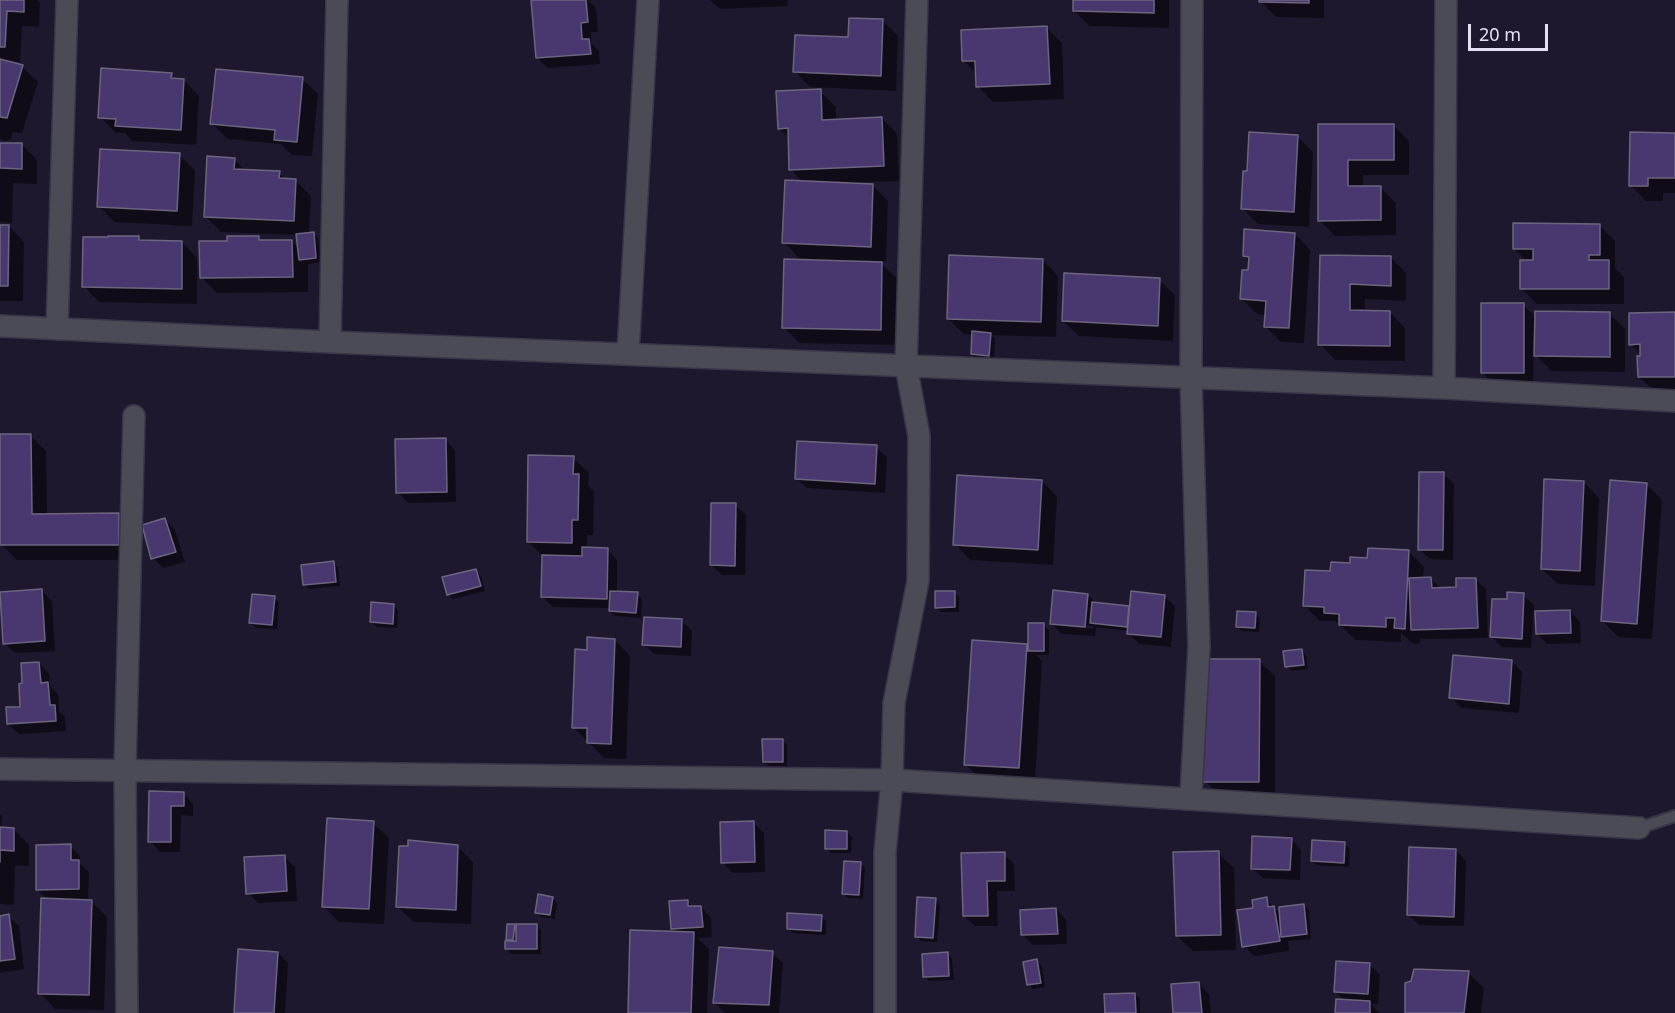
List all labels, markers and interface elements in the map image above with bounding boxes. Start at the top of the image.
scale bar [1471,12,1550,50]
text: 20 m [1479,22,1521,46]

